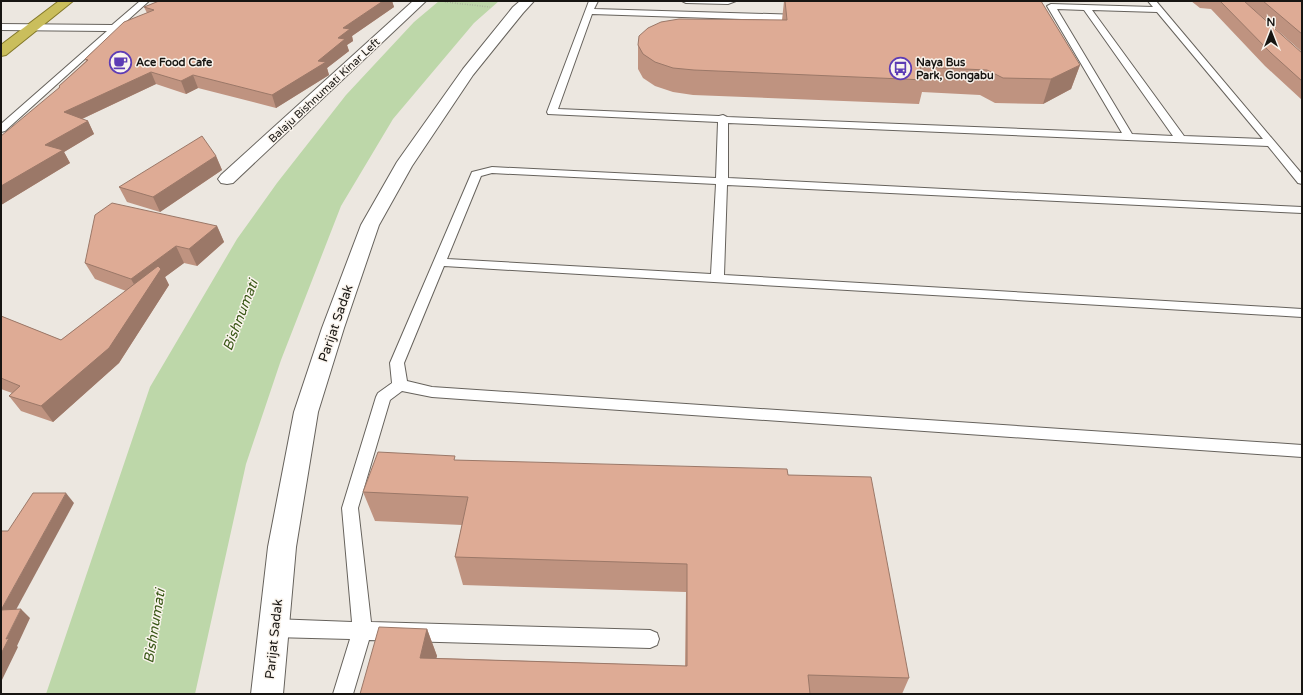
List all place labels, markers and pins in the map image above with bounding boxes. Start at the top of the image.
cafe icon: Ace Food Cafe [108,49,134,75]
bus stop icon: Naya Bus Park, Gongabu [888,55,914,81]
place label: Ace Food Cafe [136,56,213,69]
place label: Naya Bus Park, Gongabu [916,56,994,83]

